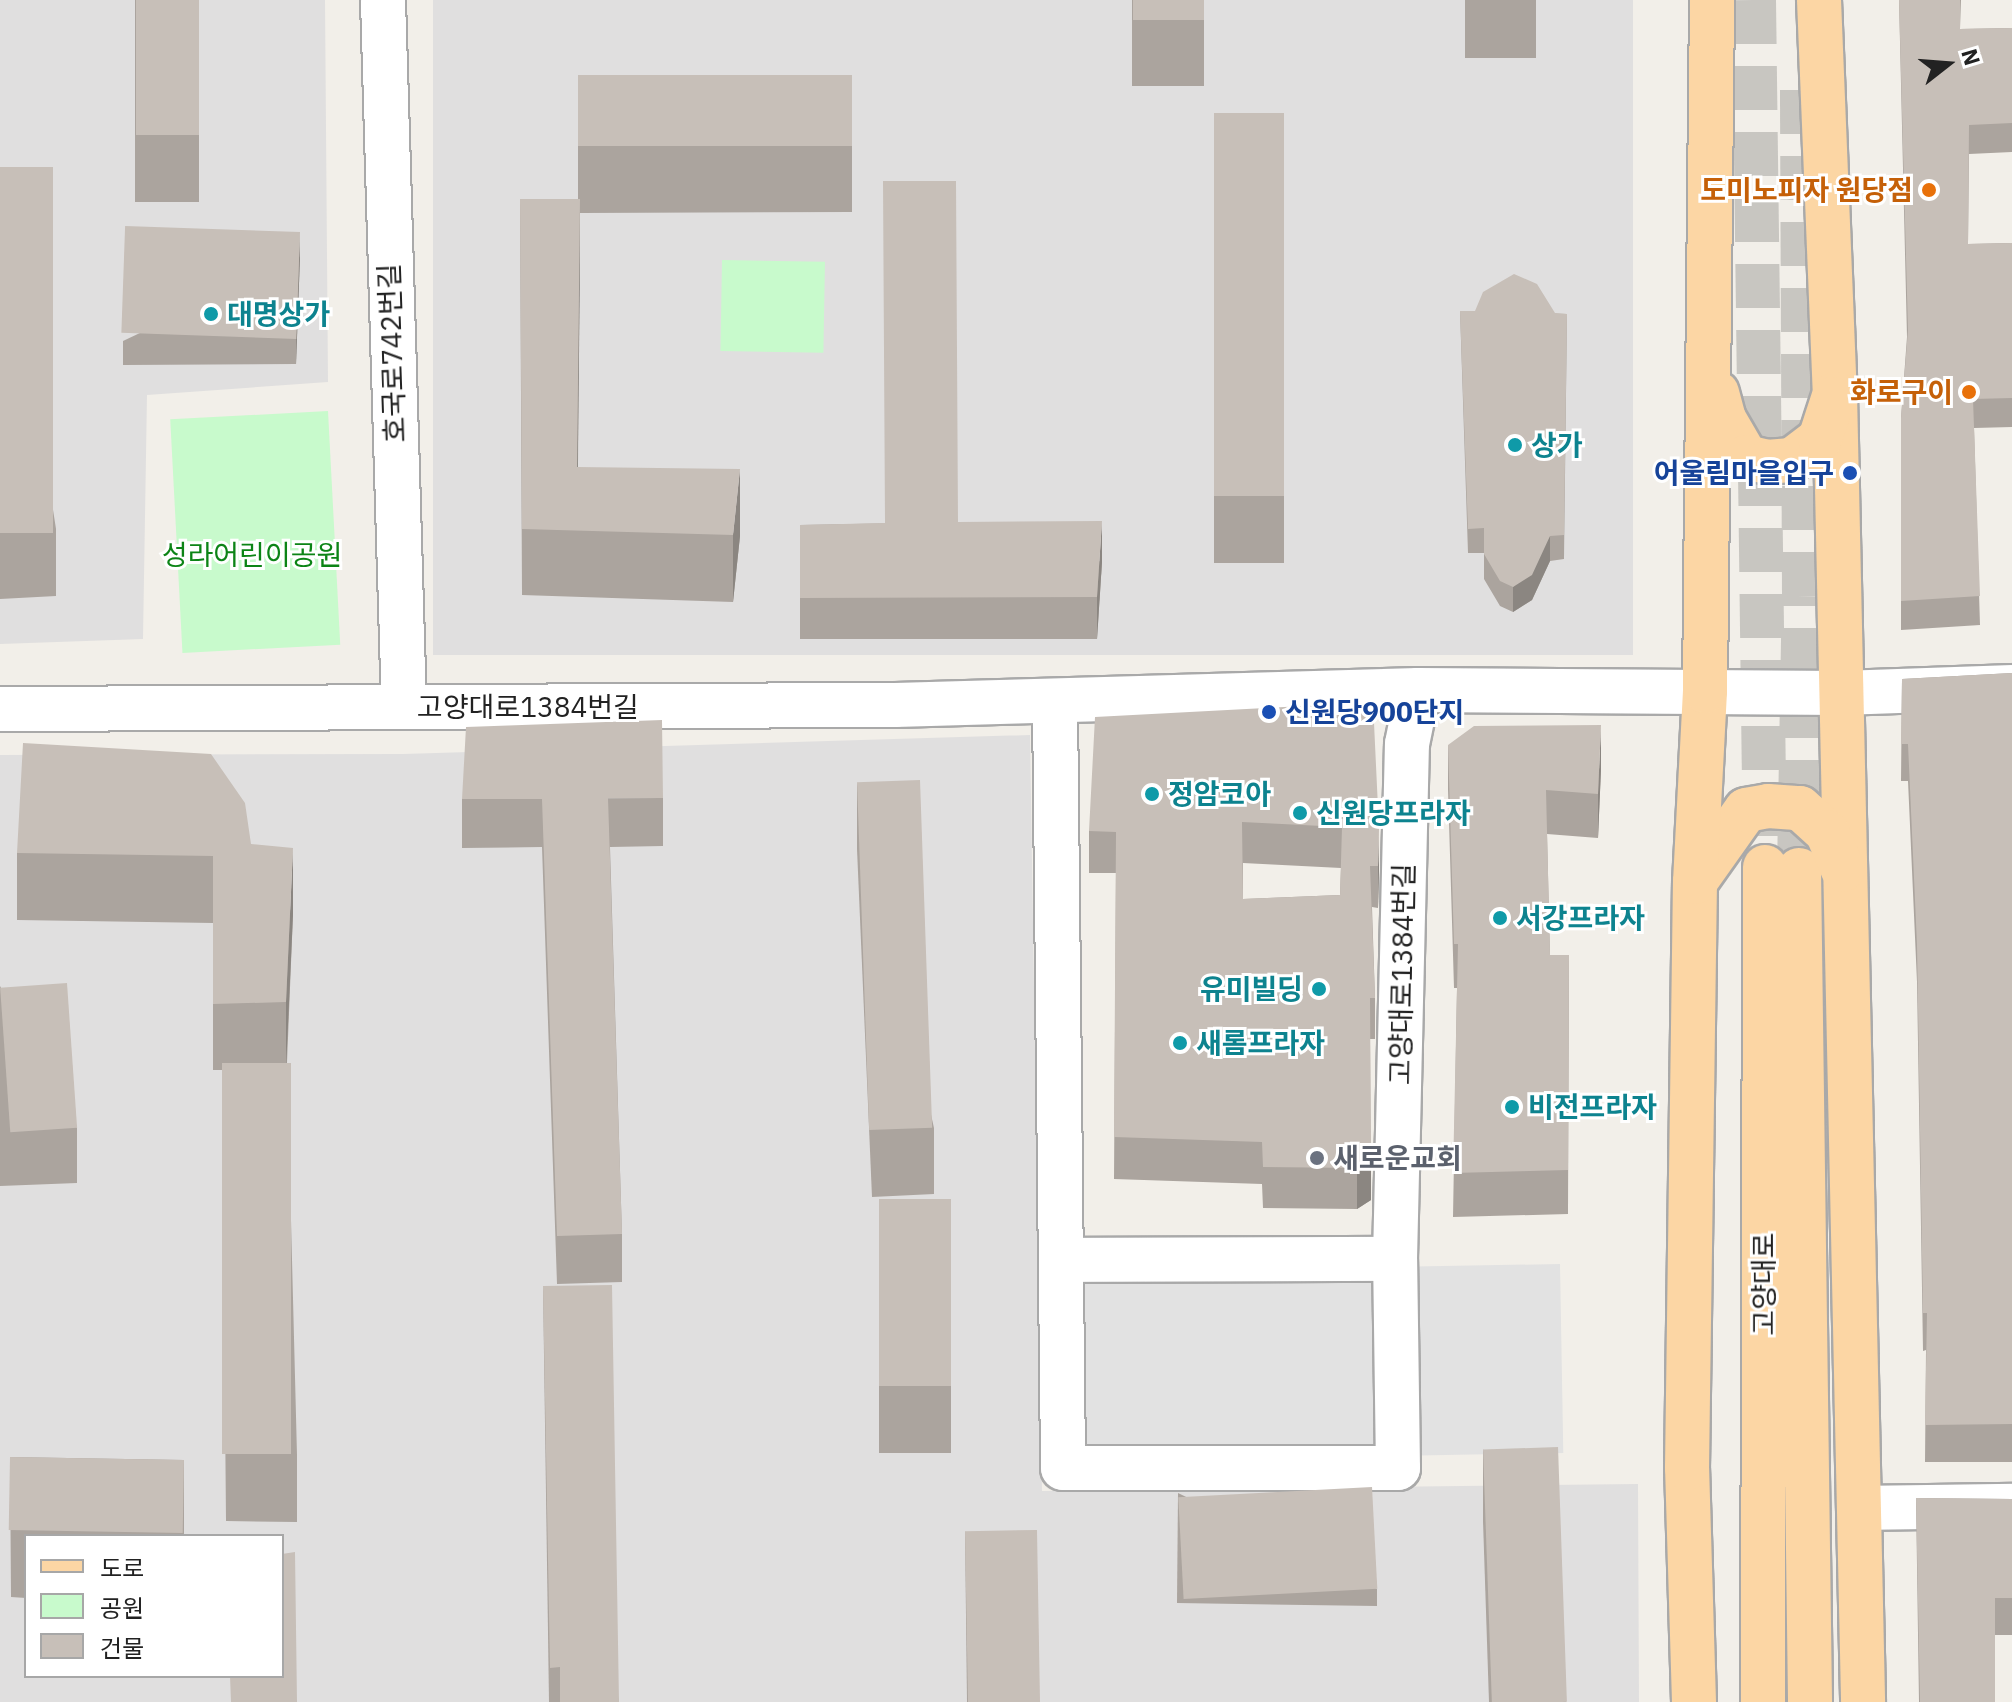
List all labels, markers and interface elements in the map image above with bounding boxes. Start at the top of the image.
north arrow [1908,24,1988,104]
text: N [1955,45,1988,69]
place label: 도미노피자 원당점 [1700,173,1913,207]
marker: 도미노피자 원당점 [1920,181,1938,199]
street label: 호국로742번길 [372,263,412,443]
place label: 대명상가 [227,297,330,331]
marker: 대명상가 [202,305,220,323]
place label: 화로구이 [1850,375,1953,409]
marker: 화로구이 [1960,383,1978,401]
place label: 상가 [1531,428,1583,462]
marker: 상가 [1506,436,1524,454]
place label: 어울림마을입구 [1654,456,1834,490]
marker: 어울림마을입구 [1841,464,1859,482]
park label: 성라어린이공원 [162,538,342,572]
street label: 고양대로1384번길 [417,690,639,724]
place label: 신원당900단지 [1285,695,1464,729]
marker: 신원당900단지 [1260,703,1278,721]
place label: 정암코아 [1168,777,1271,811]
marker: 정암코아 [1143,785,1161,803]
place label: 신원당프라자 [1316,796,1471,830]
marker: 신원당프라자 [1291,804,1309,822]
street label: 고양대로1384번길 [1383,863,1421,1085]
place label: 서강프라자 [1516,901,1645,935]
marker: 서강프라자 [1491,909,1509,927]
place label: 유미빌딩 [1200,972,1303,1006]
marker: 유미빌딩 [1310,980,1328,998]
place label: 새롬프라자 [1196,1026,1325,1060]
marker: 새롬프라자 [1171,1034,1189,1052]
place label: 비전프라자 [1528,1090,1657,1124]
marker: 비전프라자 [1503,1098,1521,1116]
place label: 새로운교회 [1333,1141,1462,1175]
marker: 새로운교회 [1308,1149,1326,1167]
street label: 고양대로 [1747,1232,1781,1336]
legend [24,1534,284,1678]
text: 도로 [100,1552,144,1584]
text: 공원 [100,1592,144,1624]
text: 건물 [100,1632,144,1664]

